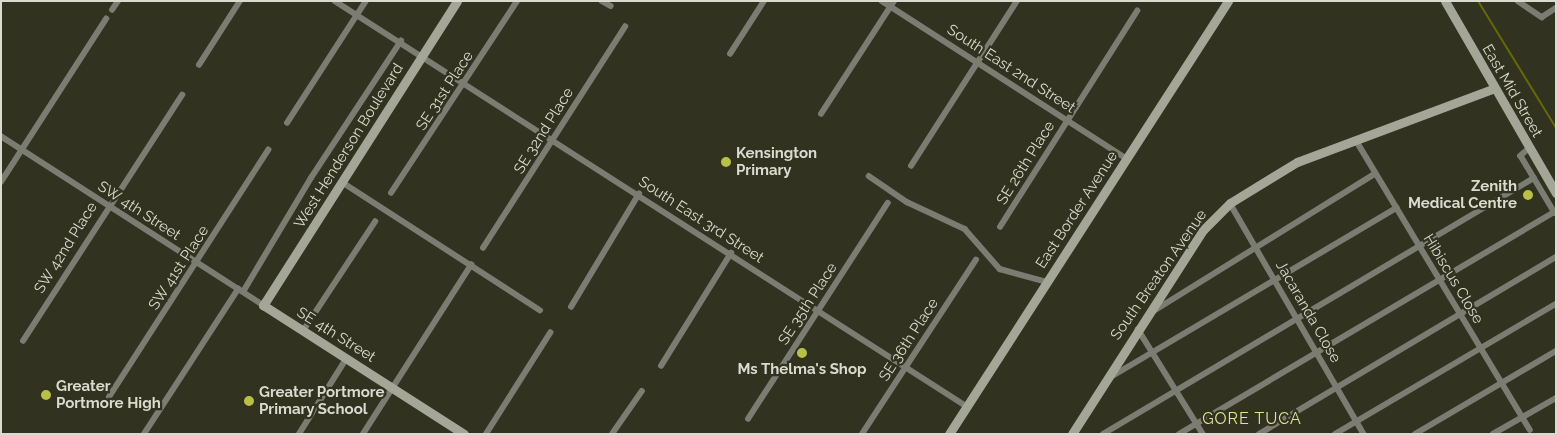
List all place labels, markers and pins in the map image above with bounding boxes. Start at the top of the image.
place label: Kensington Primary [736,144,817,179]
marker: Kensington Primary [720,156,732,168]
place label: Zenith Medical Centre [1408,177,1517,212]
marker: Zenith Medical Centre [1521,188,1535,202]
marker: Ms Thelma's Shop [796,347,808,359]
place label: Ms Thelma's Shop [737,361,867,379]
place label: Greater Portmore High [56,377,161,412]
place label: Greater Portmore Primary School [259,383,385,418]
marker: Greater Portmore High [40,389,52,401]
marker: Greater Portmore Primary School [243,395,255,407]

